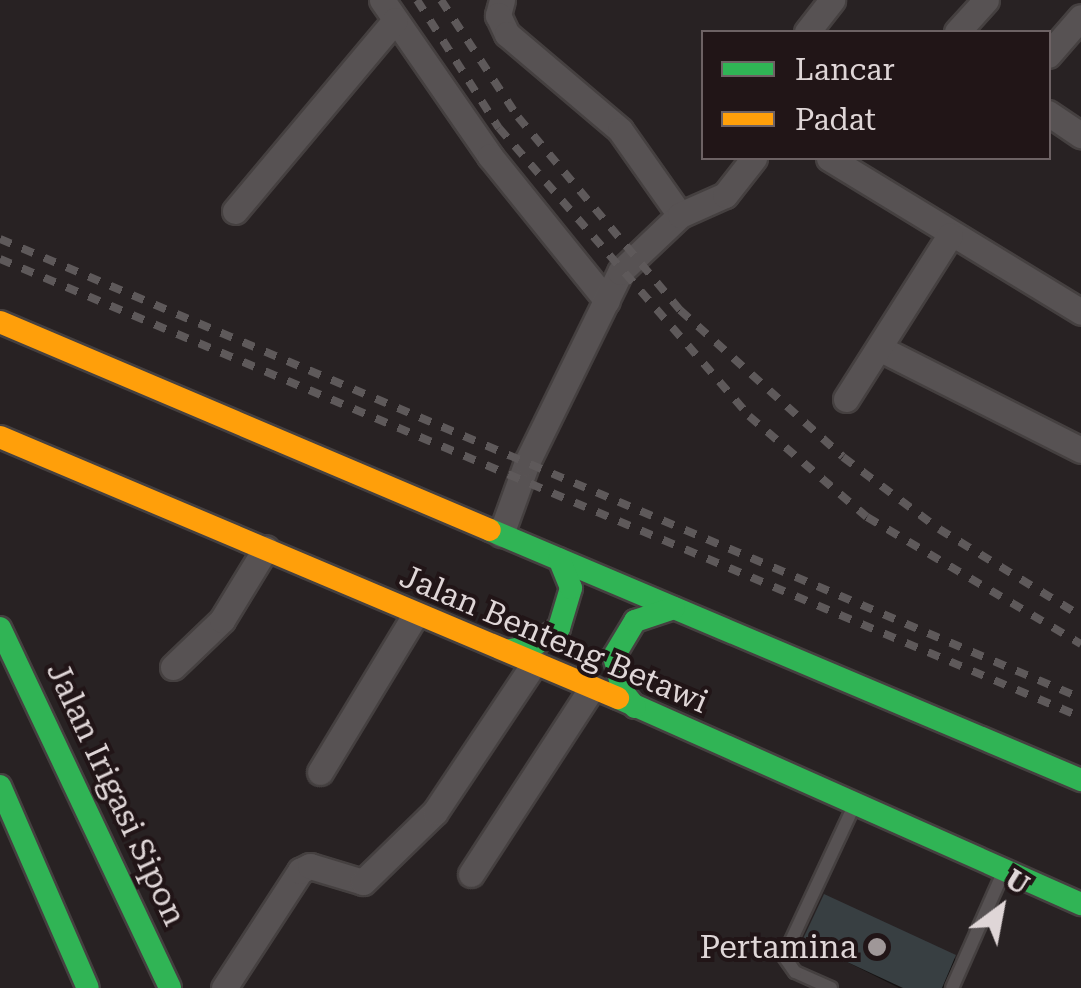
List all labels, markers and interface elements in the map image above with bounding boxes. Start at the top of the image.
legend [701,30,1051,160]
text: Lancar [795,52,895,87]
text: Padat [795,102,876,137]
street label: Jalan Benteng Betawi [394,557,714,721]
street label: Jalan Irigasi Sipon [38,656,194,932]
north arrow [951,858,1051,958]
text: U [999,862,1035,902]
place label: Pertamina [699,928,857,966]
marker: Pertamina [866,936,888,958]

